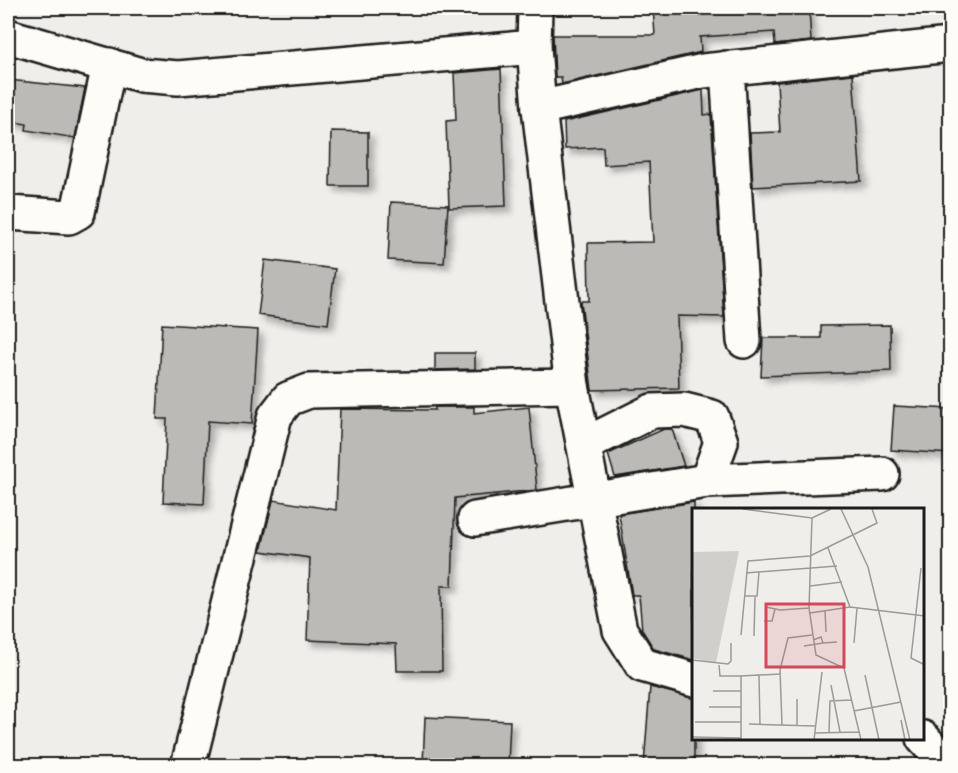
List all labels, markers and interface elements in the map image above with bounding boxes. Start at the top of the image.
inset map [692,508,925,740]

